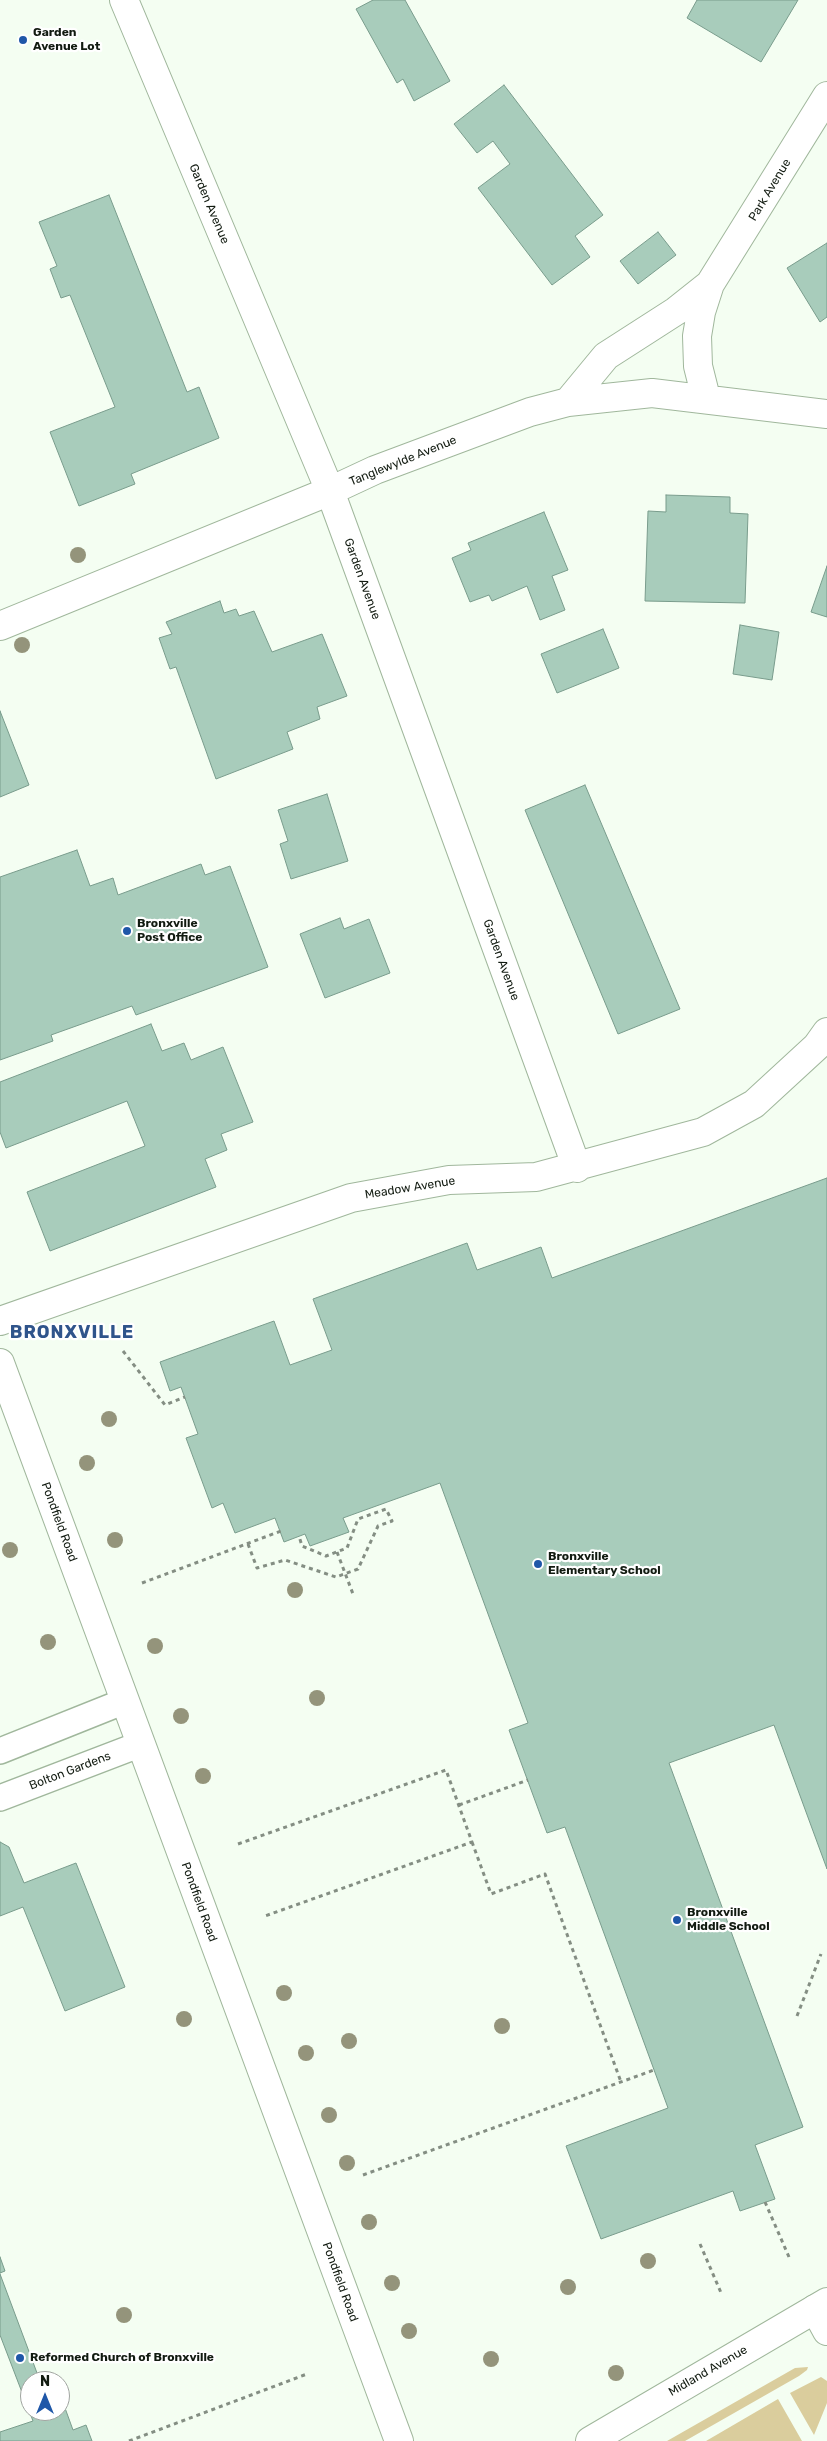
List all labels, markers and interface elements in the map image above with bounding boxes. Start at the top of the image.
place label: Garden Avenue Lot [33,26,100,54]
marker: Garden Avenue Lot [17,34,29,46]
street label: Park Avenue [746,156,794,224]
street label: Garden Avenue [186,162,232,246]
street label: Tanglewylde Avenue [347,433,459,489]
street label: Garden Avenue [341,536,383,622]
place label: Bronxville Post Office [137,917,202,945]
street label: Garden Avenue [480,917,522,1003]
marker: Bronxville Post Office [121,925,133,937]
street label: Meadow Avenue [364,1174,456,1202]
district label: BRONXVILLE [8,1322,136,1344]
street label: Pondfield Road [38,1480,80,1564]
place label: Bronxville Elementary School [548,1550,661,1578]
marker: Bronxville Elementary School [532,1558,544,1570]
street label: Bolton Gardens [27,1749,113,1793]
street label: Pondfield Road [178,1860,220,1944]
place label: Bronxville Middle School [687,1906,770,1934]
marker: Bronxville Middle School [671,1914,683,1926]
street label: Pondfield Road [319,2240,361,2324]
street label: Midland Avenue [666,2343,750,2399]
place label: Reformed Church of Bronxville [30,2351,214,2365]
marker: Reformed Church of Bronxville [14,2352,26,2364]
north arrow [20,2371,70,2421]
text: N [40,2373,50,2390]

